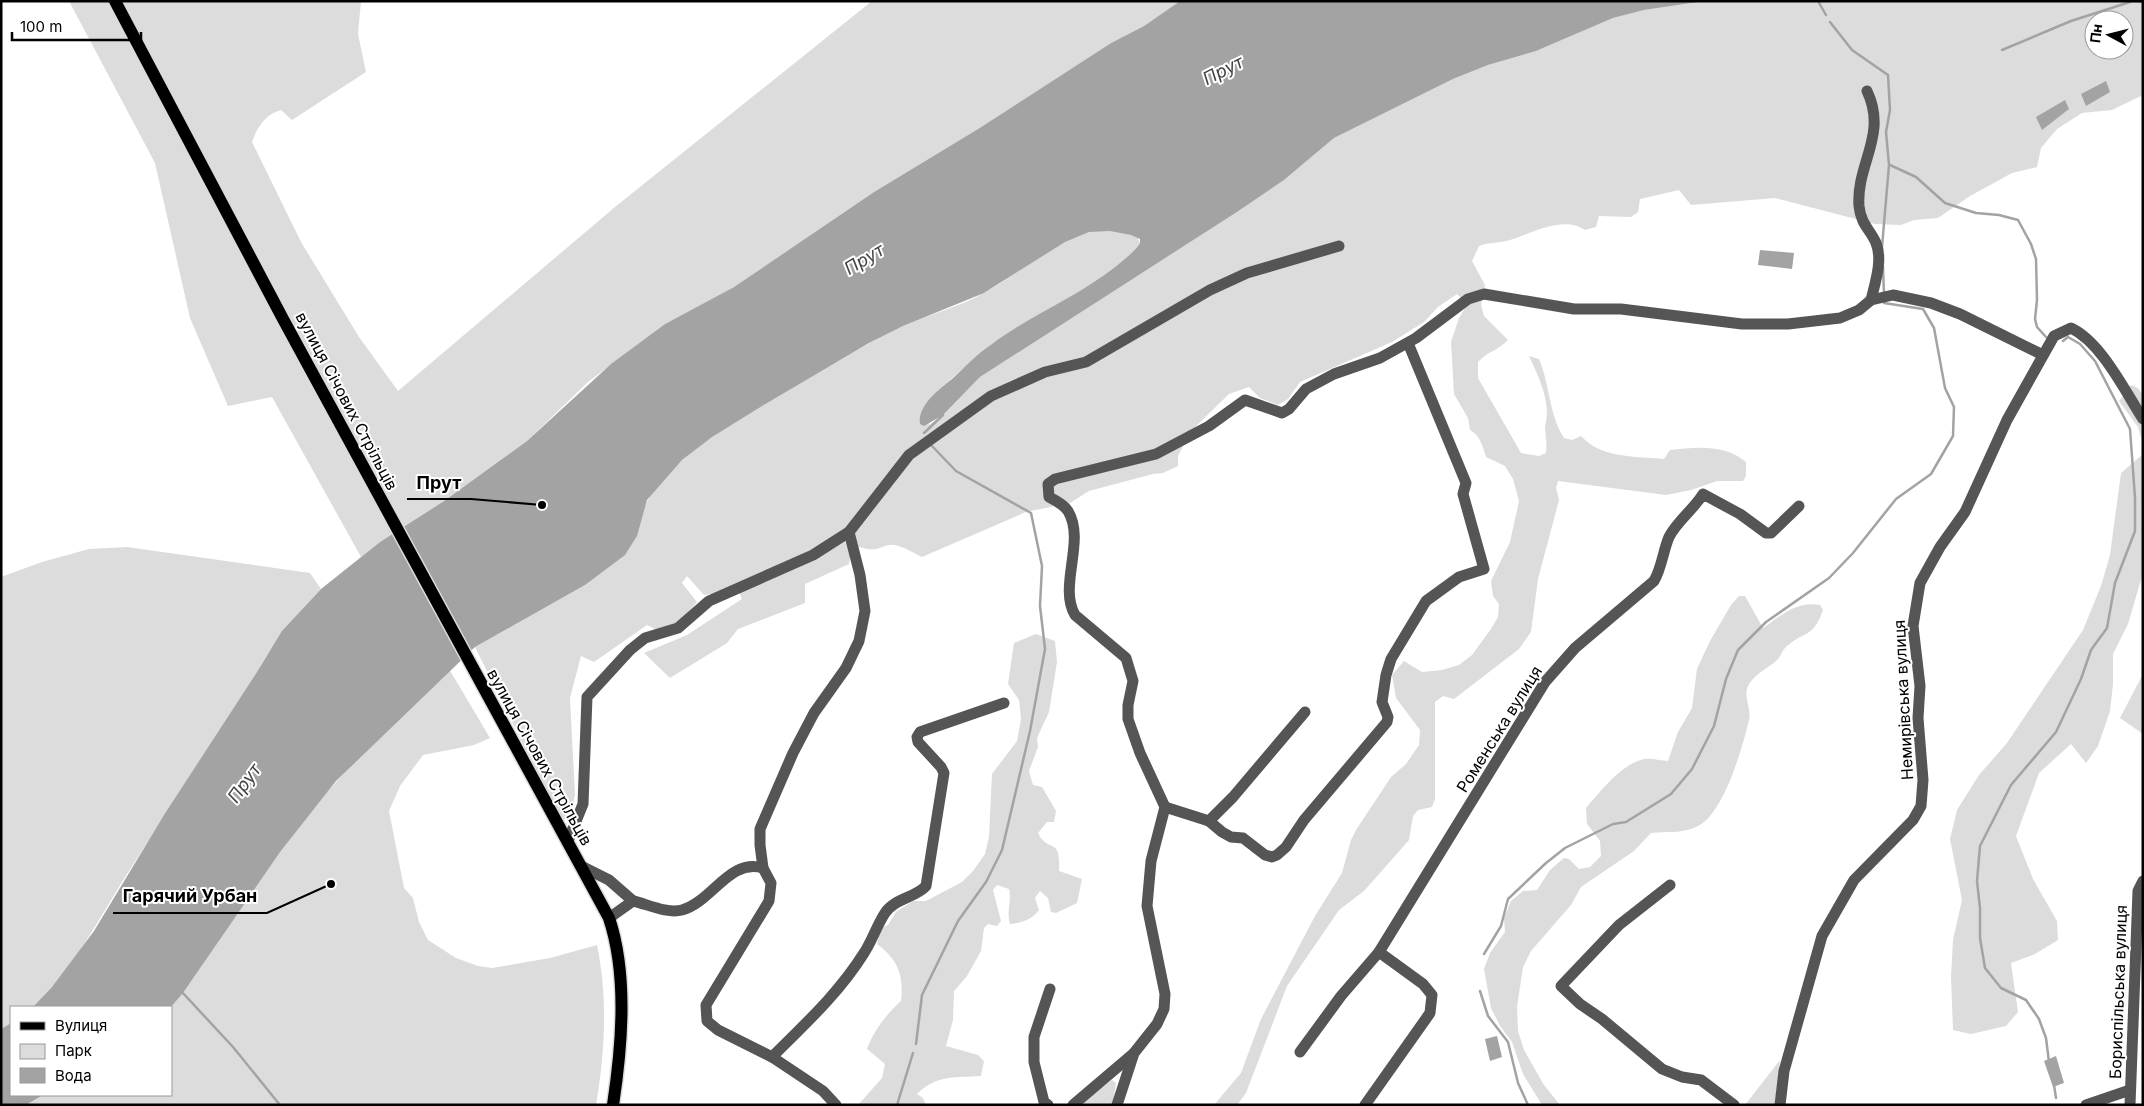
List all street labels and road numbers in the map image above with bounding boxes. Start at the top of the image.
street label: вулиця Січових Стрільців [292,309,402,493]
street label: Немирівська вулиця [1889,619,1917,781]
street label: Роменська вулиця [1452,662,1546,796]
street label: вулиця Січових Стрільців [483,665,597,849]
street label: Бориспільська вулиця [2105,905,2131,1079]

